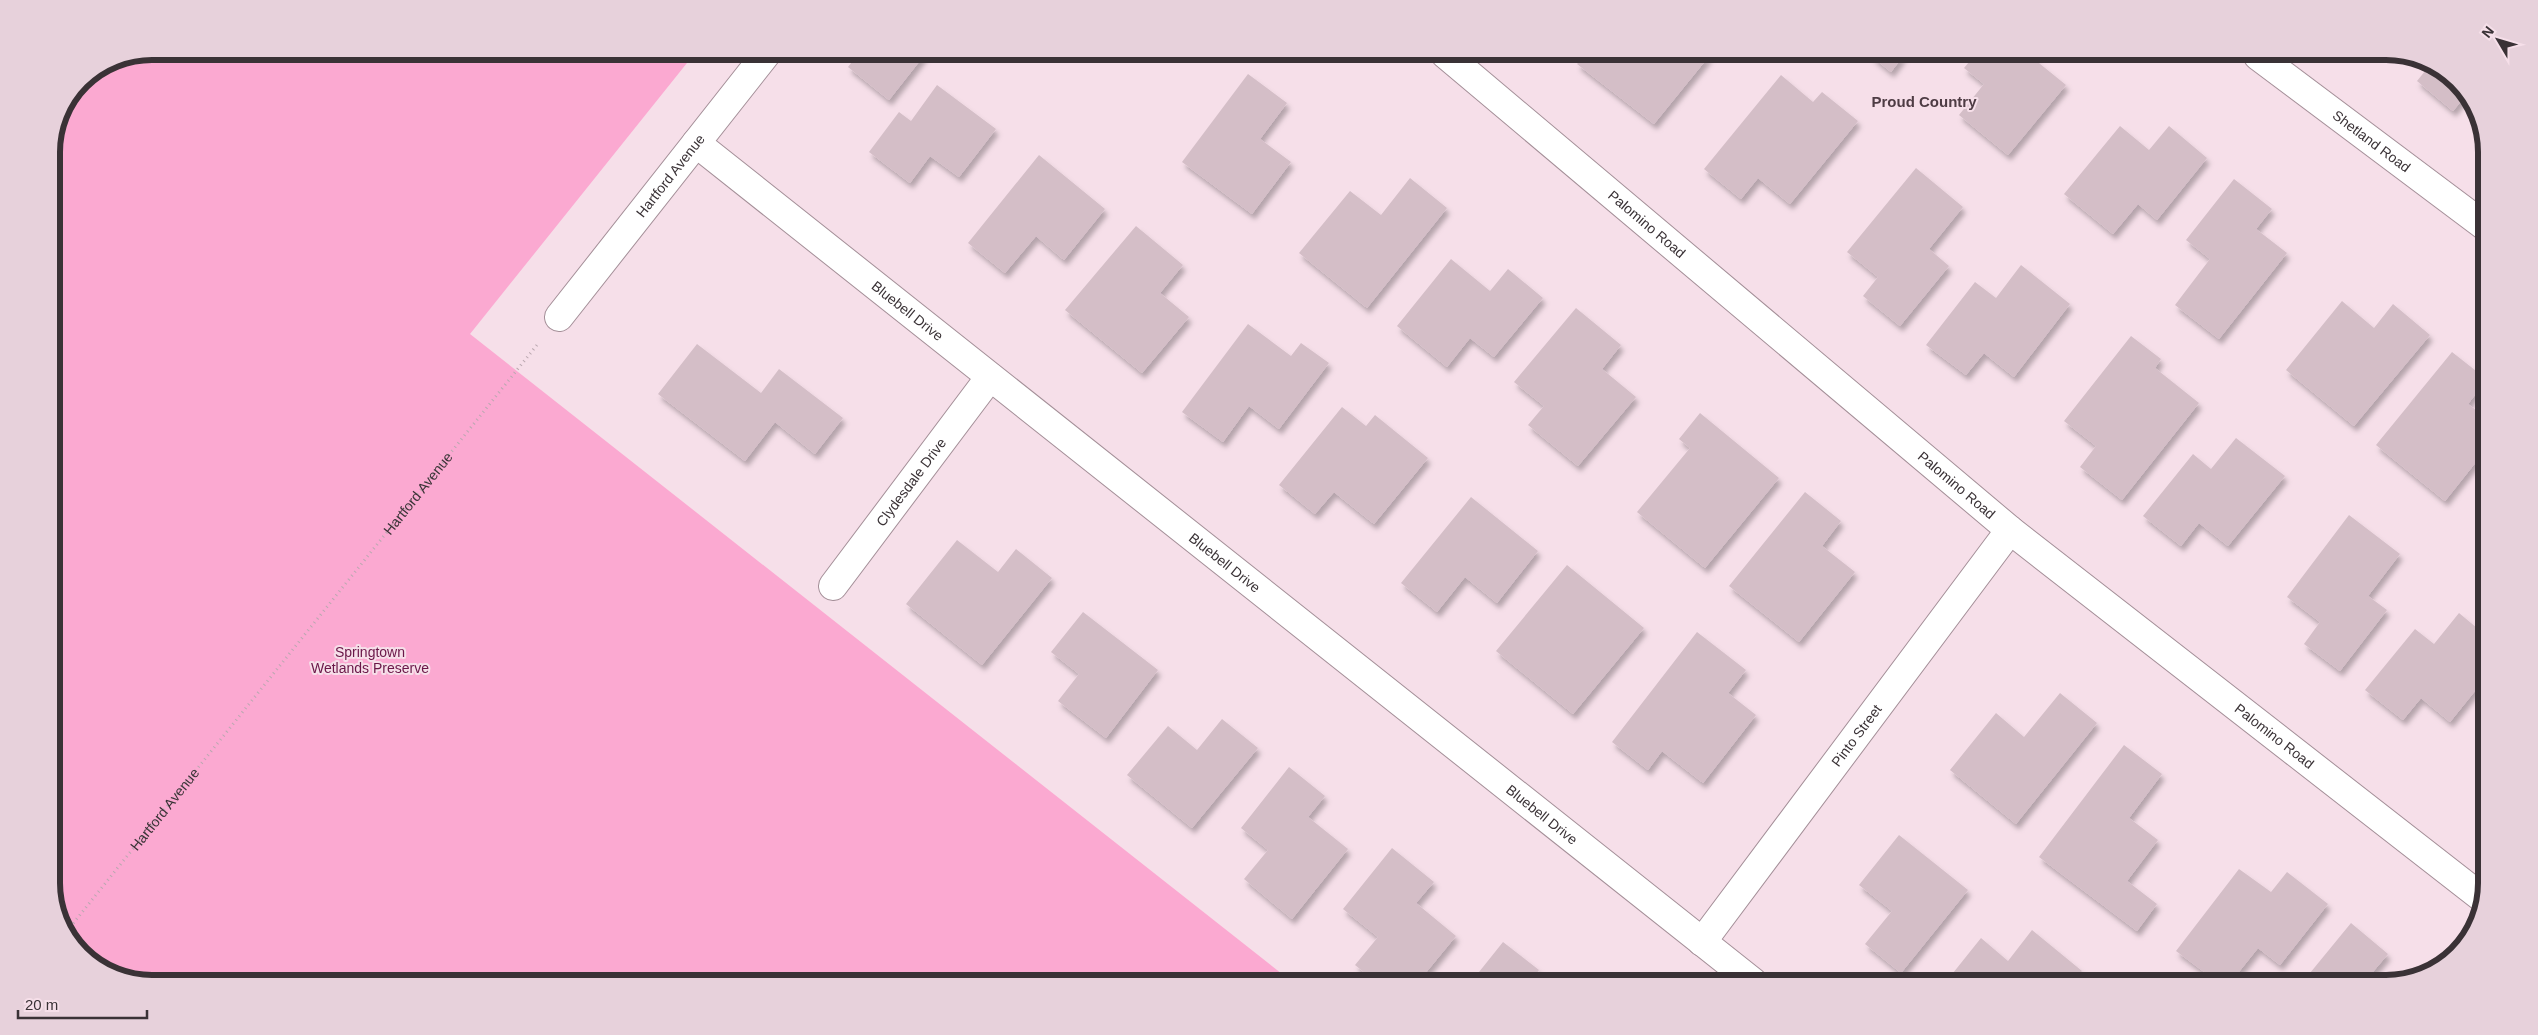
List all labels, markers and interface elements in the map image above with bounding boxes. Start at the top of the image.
north arrow [2473,15,2523,65]
text: N [2478,23,2497,41]
district label: Proud Country [1872,93,1977,110]
street label: Shetland Road [2330,107,2414,175]
street label: Hartford Avenue [633,131,708,220]
street label: Palomino Road [1605,187,1689,261]
street label: Bluebell Drive [869,278,946,344]
street label: Clydesdale Drive [873,435,949,529]
street label: Palomino Road [1915,448,1998,522]
street label: Hartford Avenue [380,449,456,538]
street label: Bluebell Drive [1186,529,1264,596]
park label: Springtown Wetlands Preserve [311,644,429,676]
street label: Palomino Road [2232,700,2317,772]
street label: Pinto Street [1828,701,1885,769]
street label: Hartford Avenue [127,765,203,854]
street label: Bluebell Drive [1503,781,1581,848]
scale bar [18,988,146,1020]
text: 20 m [25,996,58,1013]

